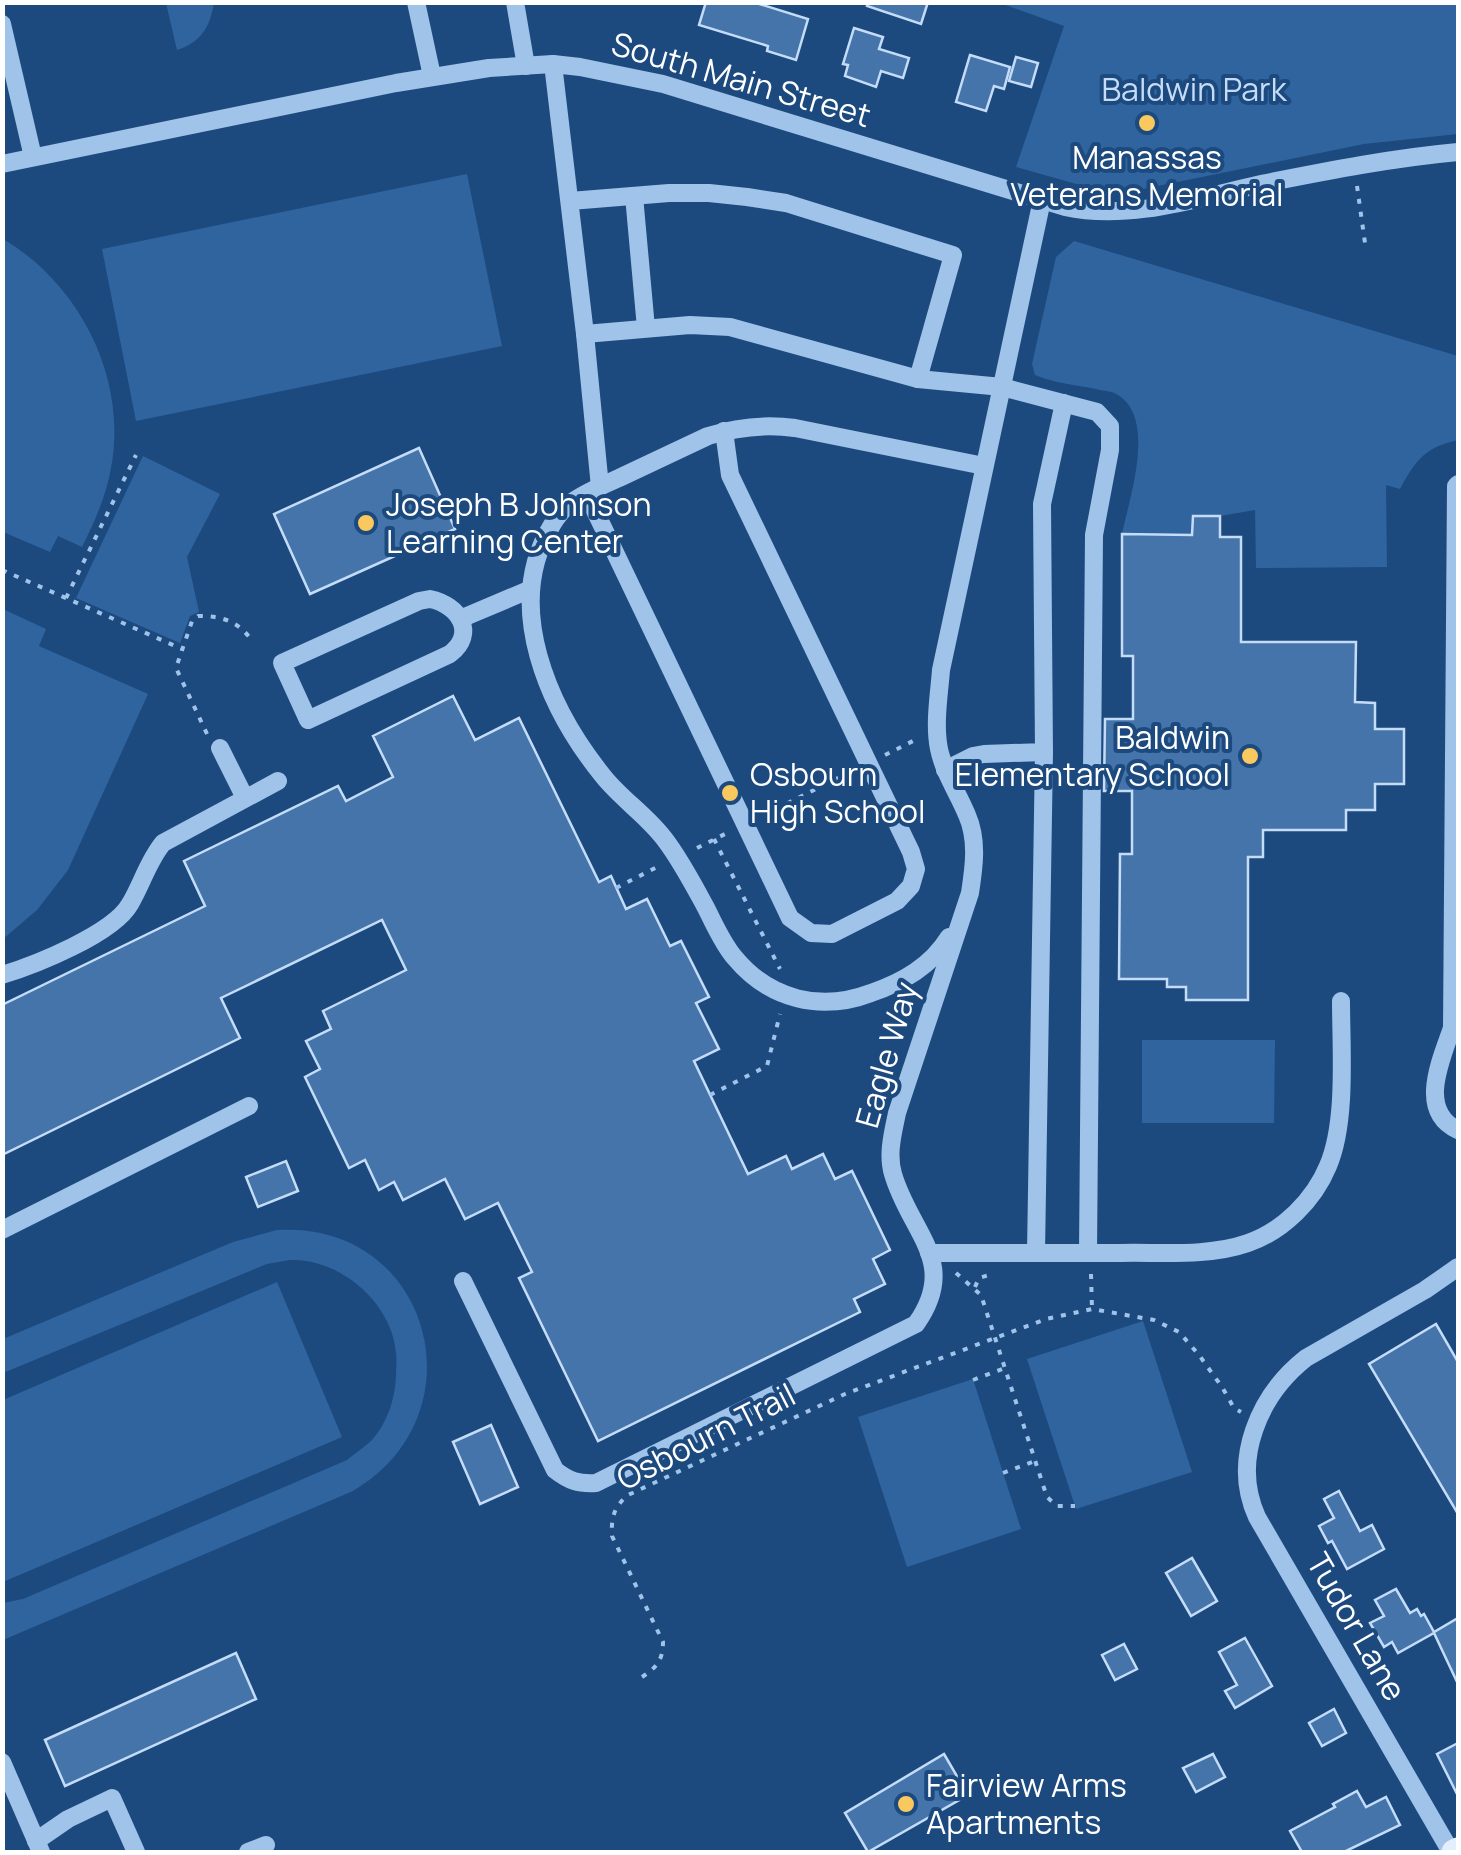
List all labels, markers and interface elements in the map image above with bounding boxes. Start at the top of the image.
street label: South Main Street [607,21,876,137]
park label: Baldwin Park [1101,67,1288,111]
marker: Manassas Veterans Memorial [1136,112,1158,134]
place label: Manassas Veterans Memorial [1010,135,1284,216]
place label: Joseph B Johnson Learning Center [386,482,652,563]
marker: Joseph B Johnson Learning Center [355,512,377,534]
place label: Baldwin Elementary School [955,715,1230,796]
marker: Baldwin Elementary School [1239,745,1261,767]
place label: Osbourn High School [750,752,926,833]
marker: Osbourn High School [719,782,741,804]
street label: Eagle Way [844,977,928,1133]
street label: Osbourn Trail [609,1372,802,1500]
street label: Tudor Lane [1297,1544,1417,1709]
place label: Fairview Arms Apartments [926,1763,1127,1844]
marker: Fairview Arms Apartments [895,1793,917,1815]

